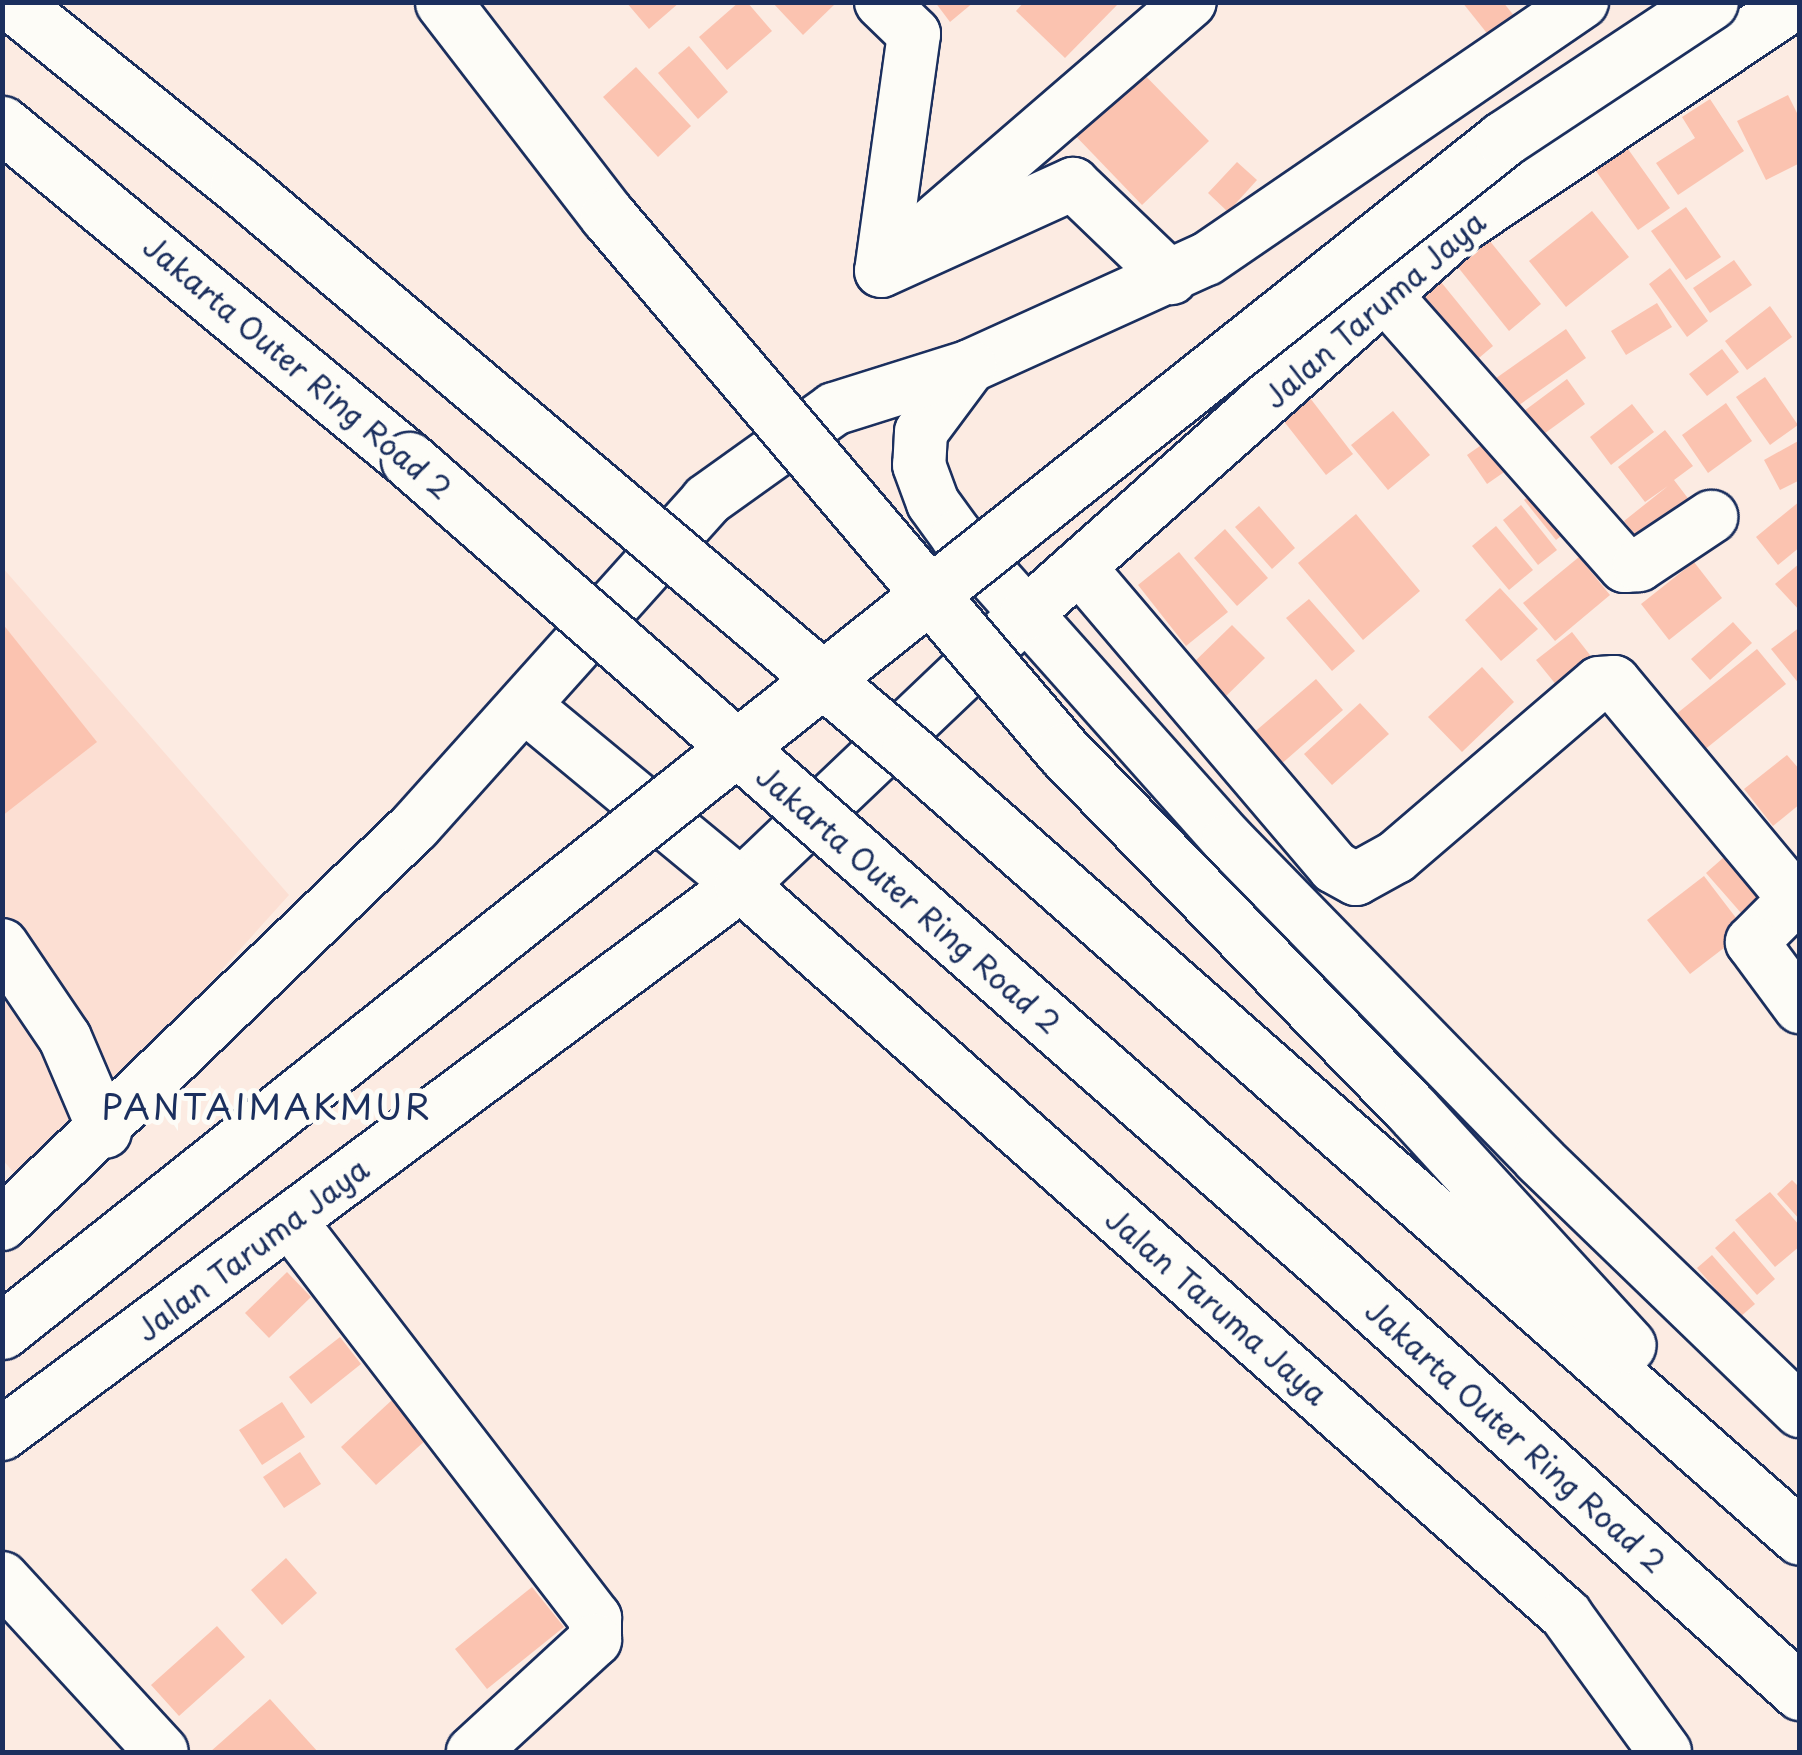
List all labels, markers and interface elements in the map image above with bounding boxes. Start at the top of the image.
street label: Jalan Taruma Jaya [1255,202,1493,416]
street label: Jakarta Outer Ring Road 2 [135,226,461,508]
street label: Jakarta Outer Ring Road 2 [748,756,1070,1042]
district label: PANTAIMAKMUR [101,1085,433,1127]
street label: Jalan Taruma Jaya [128,1149,376,1349]
street label: Jalan Taruma Jaya [1098,1199,1336,1413]
street label: Jakarta Outer Ring Road 2 [1357,1290,1675,1582]

